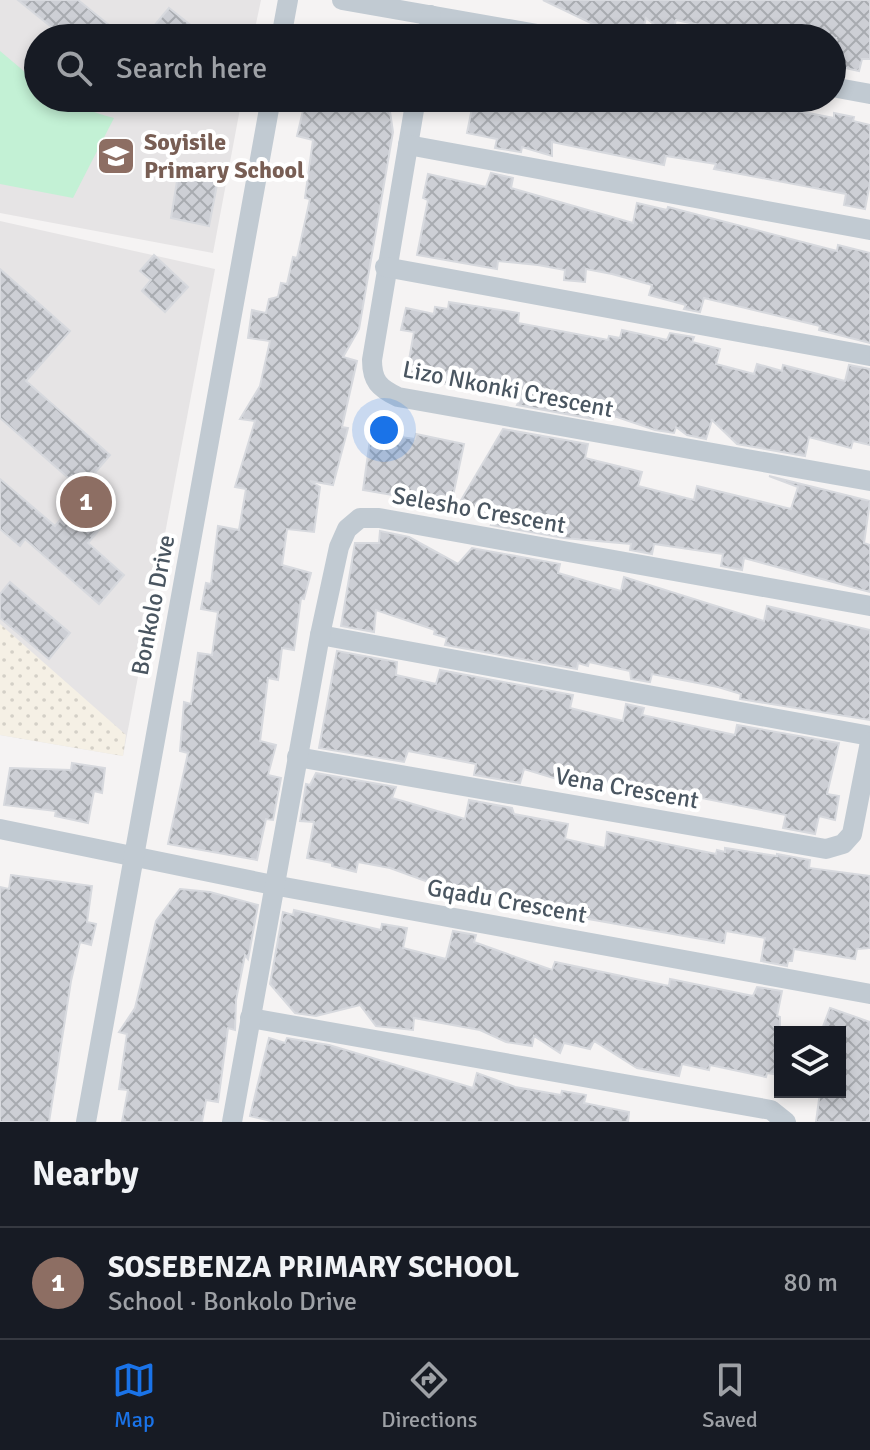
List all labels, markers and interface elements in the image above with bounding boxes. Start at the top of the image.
search box [24,24,846,112]
icon: search [52,46,96,90]
text: Search here [116,50,267,87]
place label: Soyisile Primary School [144,127,305,185]
school or university icon: Soyisile Primary School [95,135,137,177]
street label: Lizo Nkonki Crescent [400,354,616,424]
your location [364,410,404,450]
pin: 1 [60,472,112,532]
street label: Selesho Crescent [390,480,568,540]
street label: Bonkolo Drive [125,532,181,678]
street label: Vena Crescent [553,761,701,815]
street label: Gqadu Crescent [425,872,589,930]
map controls [774,1026,846,1098]
button: layers [774,1026,846,1098]
text: Nearby [32,1153,139,1195]
text: SOSEBENZA PRIMARY SCHOOL [108,1249,519,1286]
text: 1 [51,1267,65,1299]
text: 80 m [783,1267,838,1299]
text: School · Bonkolo Drive [108,1286,357,1318]
tab: Map [112,1358,156,1433]
tab: Directions [381,1358,477,1433]
tab: Saved [702,1358,758,1433]

